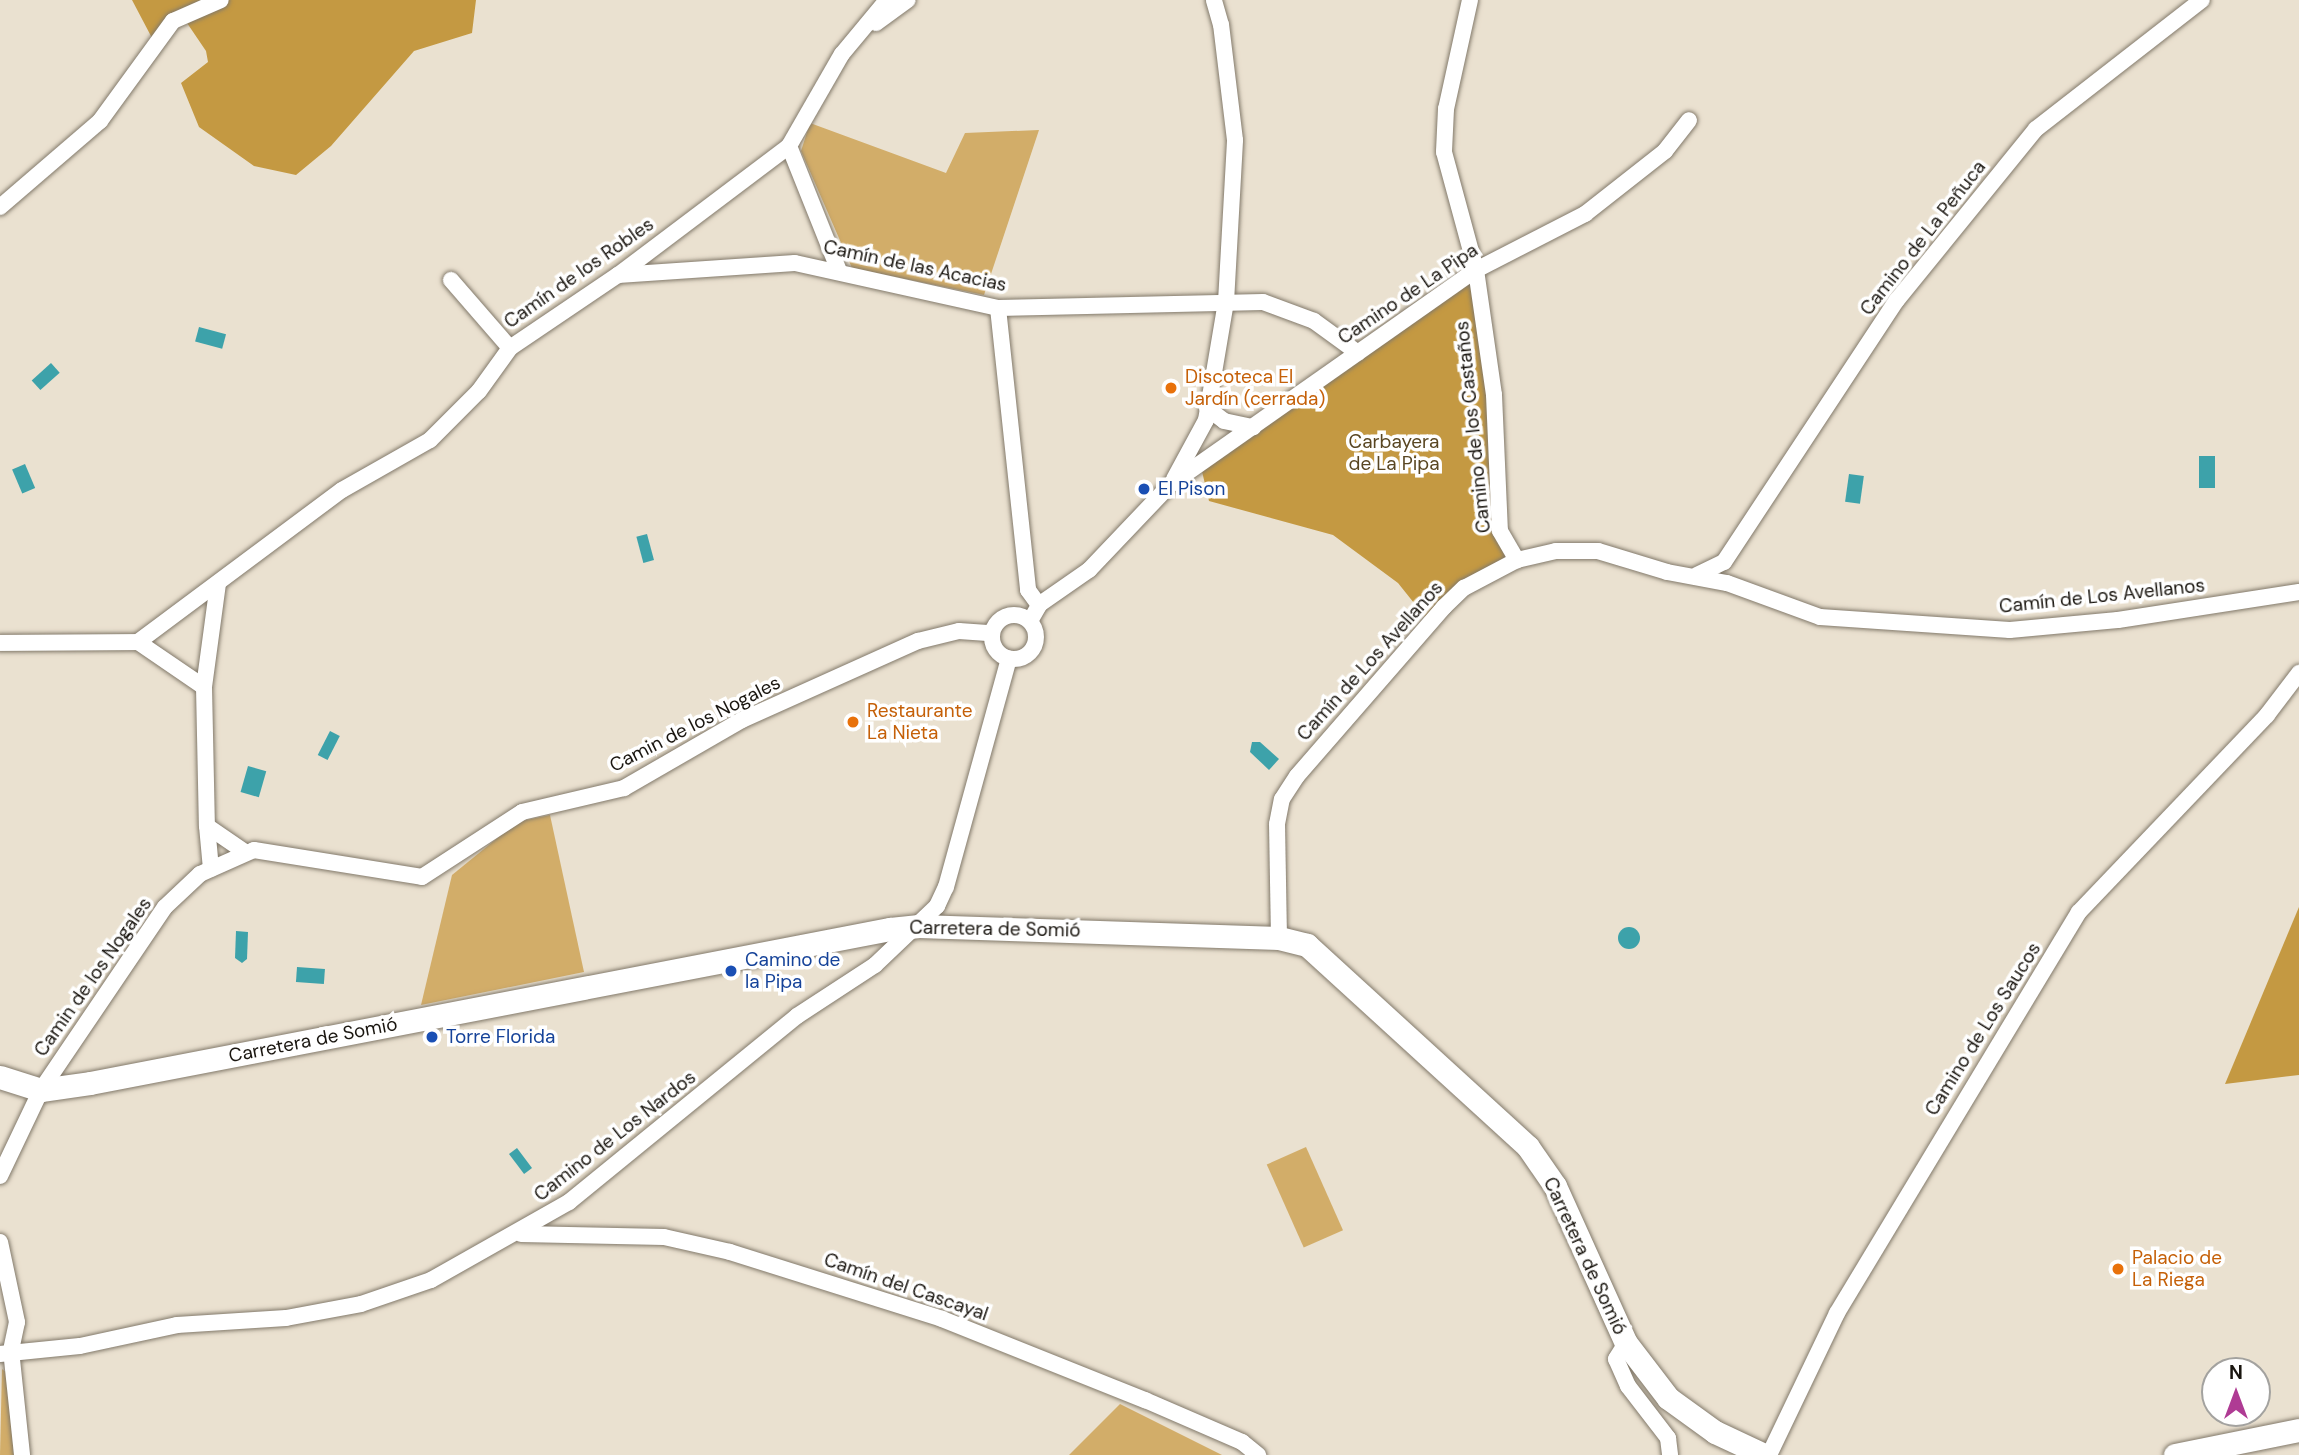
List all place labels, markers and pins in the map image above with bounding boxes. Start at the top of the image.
place label: Discoteca El Jardín (cerrada) [1185,366,1325,410]
marker: Discoteca El Jardín (cerrada) [1163,380,1179,396]
place label: El Pison [1158,478,1225,500]
marker: El Pison [1136,481,1152,497]
place label: Restaurante La Nieta [867,700,973,744]
marker: Restaurante La Nieta [845,714,861,730]
place label: Camino de la Pipa [745,949,840,993]
marker: Camino de la Pipa [723,963,739,979]
place label: Torre Florida [446,1026,555,1048]
marker: Torre Florida [424,1029,440,1045]
place label: Palacio de La Riega [2132,1247,2222,1291]
marker: Palacio de La Riega [2110,1261,2126,1277]

